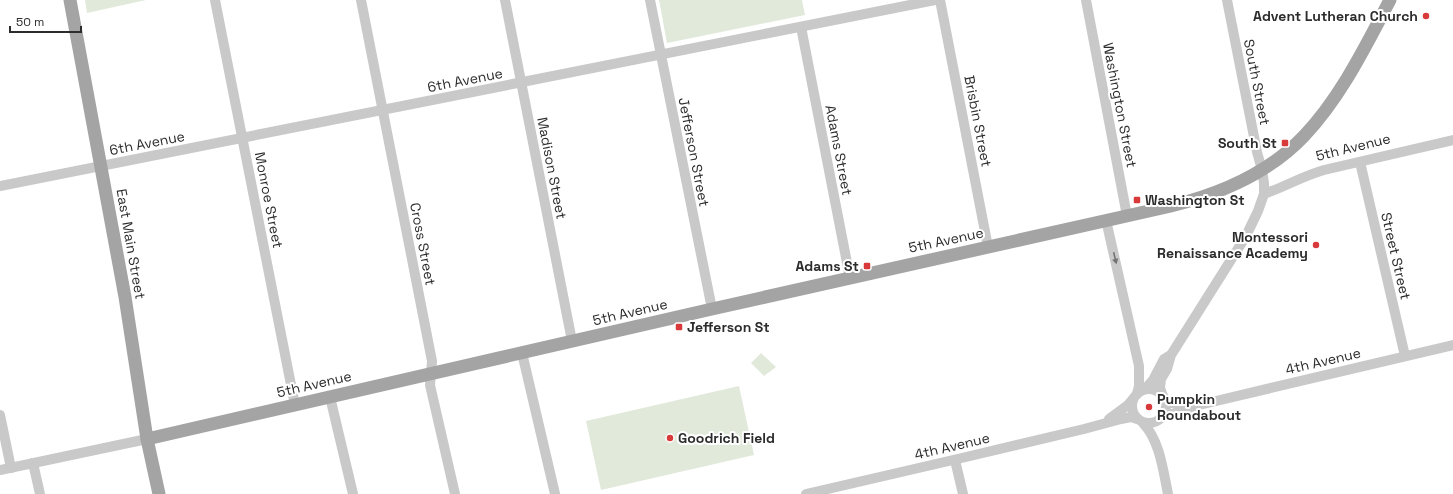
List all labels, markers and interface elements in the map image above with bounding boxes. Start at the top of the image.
place label: Advent Lutheran Church [1253,7,1418,25]
scale bar [10,8,81,34]
marker: Advent Lutheran Church [1421,11,1431,21]
text: 50 m [16,14,44,30]
street label: South Street [1240,37,1274,127]
street label: Washington Street [1099,41,1141,169]
street label: 6th Avenue [426,64,504,96]
street label: Brisbin Street [960,74,996,168]
street label: Jefferson Street [675,96,713,208]
street label: Adams Street [821,103,857,197]
street label: Madison Street [533,116,571,220]
street label: 6th Avenue [108,127,186,159]
street label: 5th Avenue [1314,129,1392,165]
place label: South St [1218,134,1277,152]
marker: South St [1280,138,1290,148]
street label: Monroe Street [251,150,287,250]
street label: East Main Street [112,187,150,301]
place label: Washington St [1145,191,1245,209]
marker: Washington St [1132,195,1142,205]
street label: Cross Street [406,201,440,287]
street label: Street Street [1377,211,1415,301]
street label: 5th Avenue [907,223,985,257]
place label: Montessori Renaissance Academy [1157,228,1308,262]
marker: Montessori Renaissance Academy [1311,240,1321,250]
one-way arrow [1112,253,1118,265]
place label: Adams St [795,257,859,275]
marker: Adams St [862,261,872,271]
street label: 5th Avenue [591,295,669,329]
place label: Jefferson St [687,318,770,336]
marker: Jefferson St [674,322,684,332]
street label: 4th Avenue [1284,344,1362,378]
street label: 5th Avenue [275,367,353,401]
place label: Pumpkin Roundabout [1157,390,1241,424]
marker: Pumpkin Roundabout [1144,402,1154,412]
place label: Goodrich Field [678,429,775,447]
street label: 4th Avenue [913,429,991,463]
marker: Goodrich Field [665,433,675,443]

